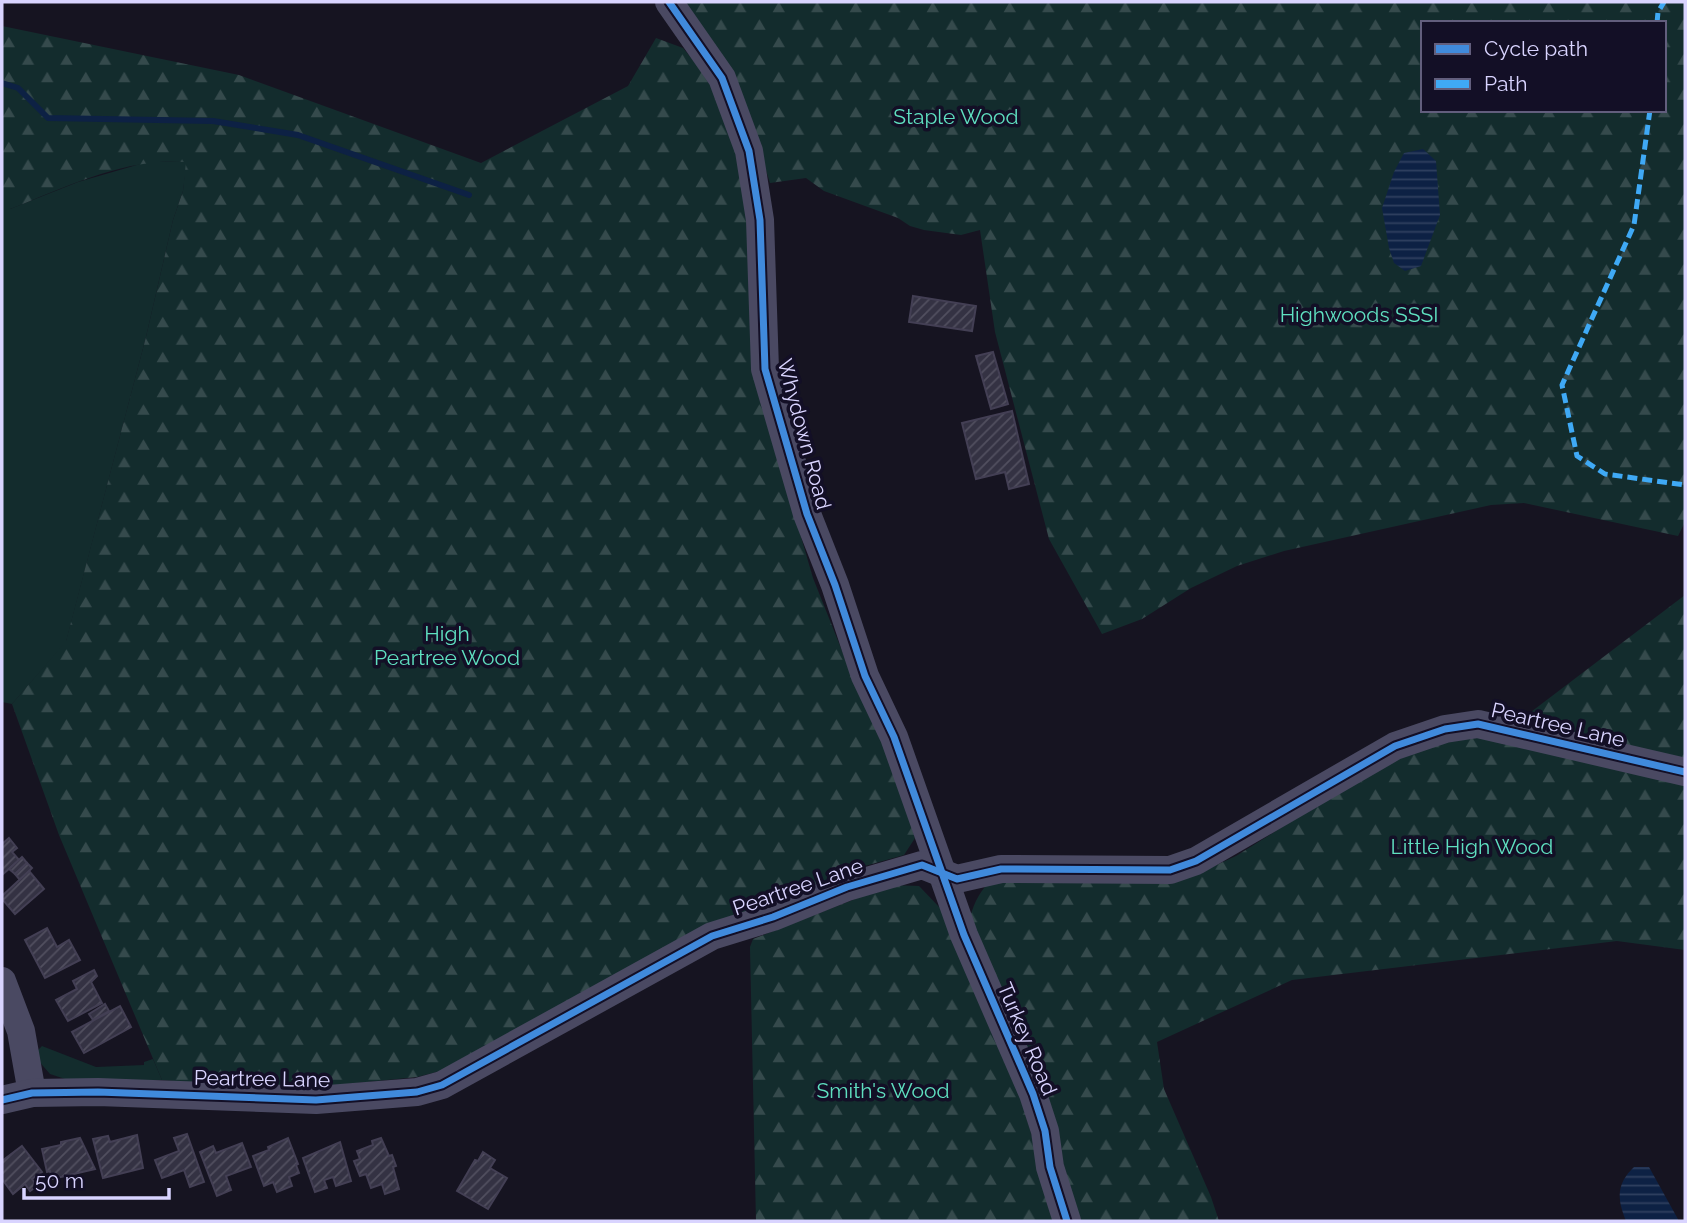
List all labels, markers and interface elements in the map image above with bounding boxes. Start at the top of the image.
legend [1421,21,1666,112]
text: Cycle path [1484,36,1588,61]
text: Path [1484,71,1528,96]
park label: Staple Wood [893,104,1019,129]
park label: Highwoods SSSI [1280,302,1438,327]
street label: Whydown Road [772,356,837,512]
park label: High Peartree Wood [374,621,520,670]
street label: Peartree Lane [1489,697,1627,752]
park label: Little High Wood [1391,834,1553,859]
street label: Peartree Lane [729,853,866,921]
street label: Turkey Road [993,979,1062,1099]
street label: Peartree Lane [194,1065,330,1092]
park label: Smith's Wood [817,1078,949,1103]
scale bar [24,1156,170,1200]
text: 50 m [35,1168,84,1193]

